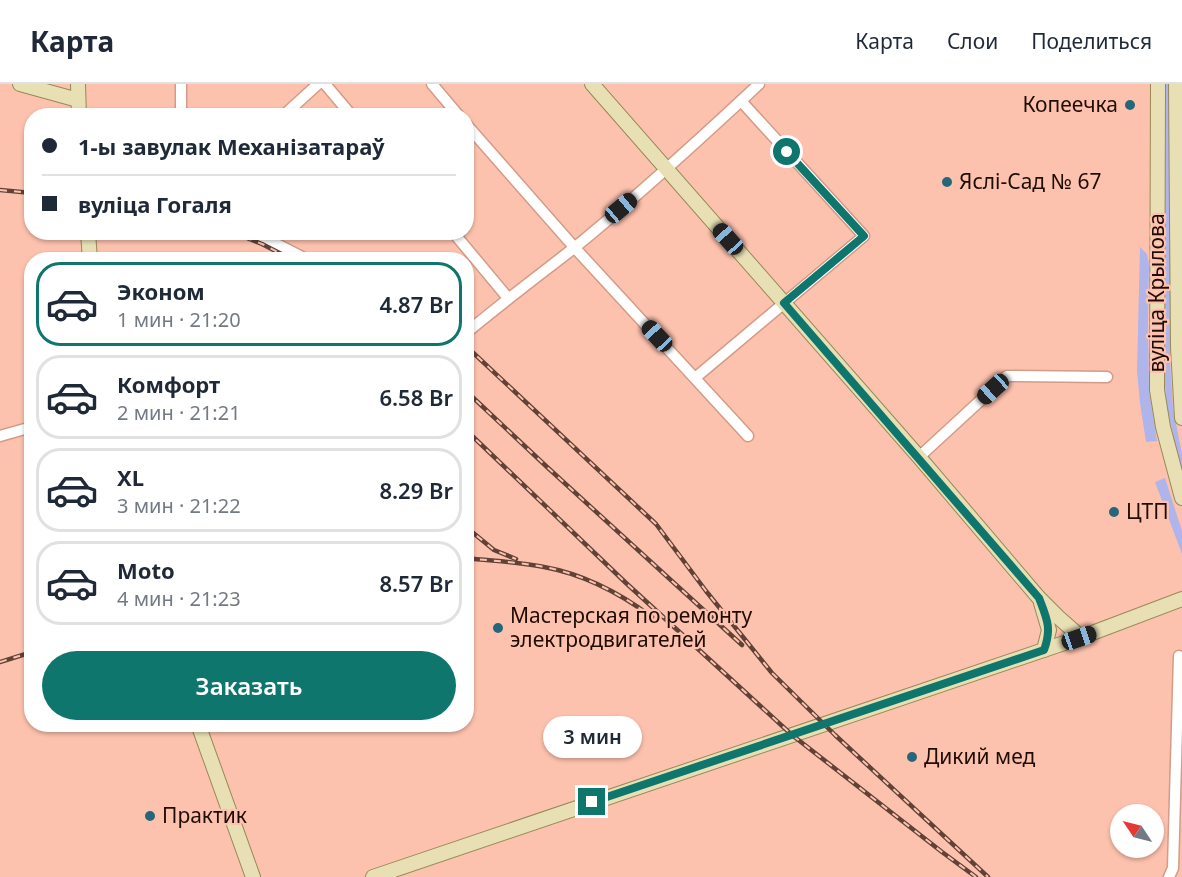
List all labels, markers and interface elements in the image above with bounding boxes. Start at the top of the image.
text: Карта [30,22,114,60]
text: Карта [855,27,914,55]
text: Слои [947,27,998,55]
text: Поделиться [1031,27,1152,55]
place label: Копеечка [1022,90,1118,118]
marker: Копеечка [1123,98,1137,112]
text: 1-ы завулак Механізатараў [78,131,385,161]
route start [773,138,800,165]
place label: Яслі-Сад № 67 [959,167,1102,195]
marker: Яслі-Сад № 67 [940,175,954,189]
text: вуліца Гогаля [78,189,232,219]
car [601,190,641,226]
street label: вуліца Крылова [1142,213,1170,373]
car [709,220,747,258]
text: Эконом [117,276,205,306]
icon: car [45,277,99,331]
text: 4.87 Br [379,289,453,319]
text: 1 мин · 21:20 [117,306,241,333]
car [638,317,676,355]
text: Комфорт [117,369,220,399]
icon: car [45,370,99,424]
car [974,370,1012,408]
text: 6.58 Br [379,382,453,412]
text: 2 мин · 21:21 [117,399,241,426]
text: XL [117,462,144,492]
icon: car [45,463,99,517]
text: 8.29 Br [379,475,453,505]
text: 3 мин · 21:22 [117,492,241,519]
place label: ЦТП [1126,497,1169,525]
marker: ЦТП [1107,505,1121,519]
text: Moto [117,555,175,585]
icon: car [45,556,99,610]
text: 8.57 Br [379,568,453,598]
text: 4 мин · 21:23 [117,585,241,612]
place label: Мастерская по ремонту электродвигателей [510,601,753,653]
marker: Мастерская по ремонту электродвигателей [491,621,505,635]
car [1059,624,1099,652]
button: Заказать [42,651,456,720]
callout: 3 мин [542,715,642,757]
text: 3 мин [563,723,622,750]
place label: Дикий мед [924,742,1036,770]
marker: Дикий мед [905,750,919,764]
route end [578,788,605,815]
place label: Практик [162,801,247,829]
north arrow [1110,804,1164,858]
map controls [1110,804,1164,858]
marker: Практик [143,809,157,823]

